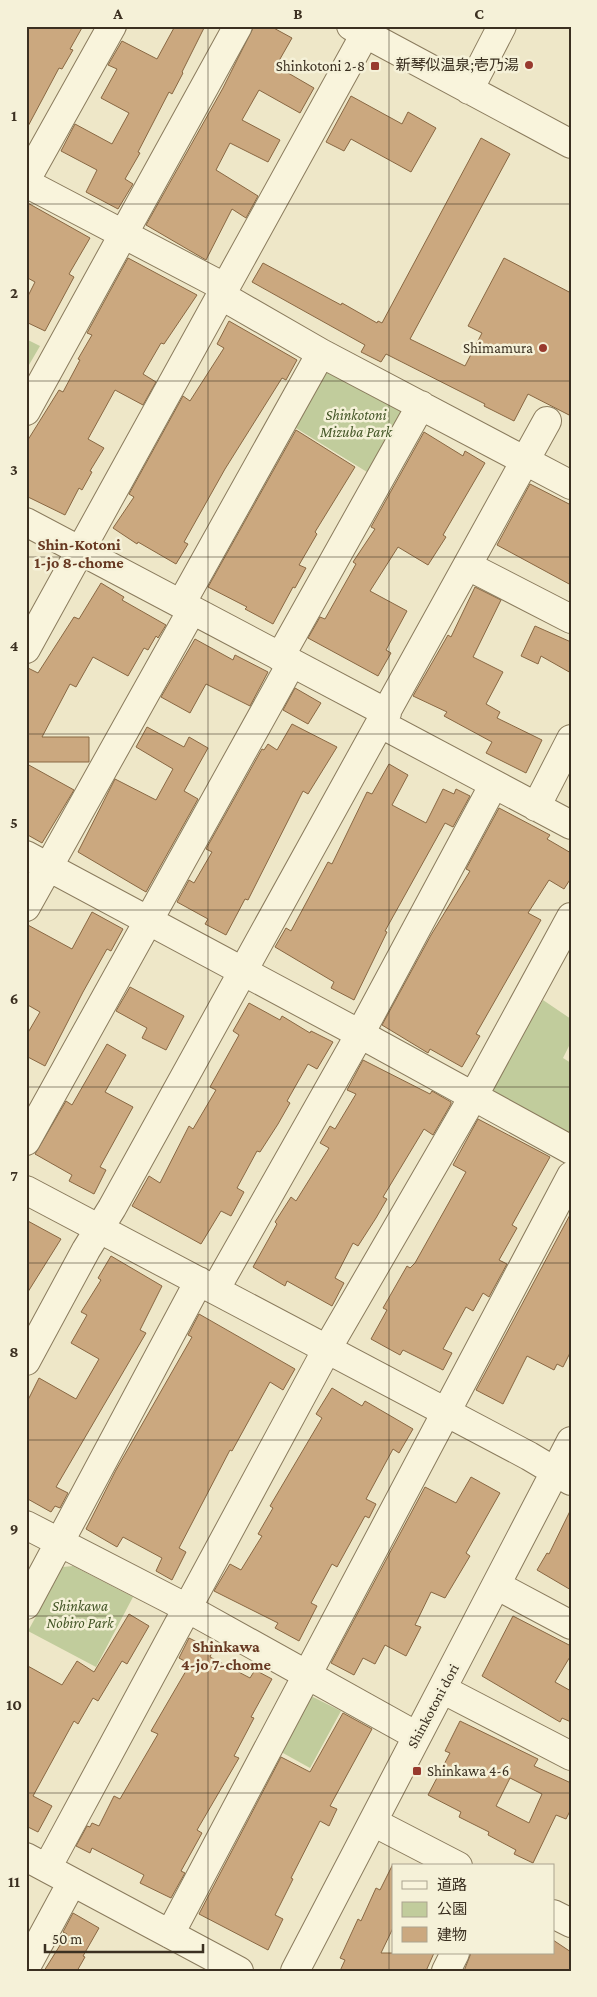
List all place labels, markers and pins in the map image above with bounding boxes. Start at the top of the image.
place label: 新琴似温泉;壱乃湯 [396,57,519,74]
place label: Shinkotoni 2-8 [276,58,365,74]
marker: 新琴似温泉;壱乃湯 [523,59,535,71]
marker: Shinkotoni 2-8 [369,60,381,72]
place label: Shimamura [463,340,533,356]
marker: Shimamura [537,342,549,354]
place label: Shinkawa 4-6 [427,1763,509,1779]
marker: Shinkawa 4-6 [411,1765,423,1777]

